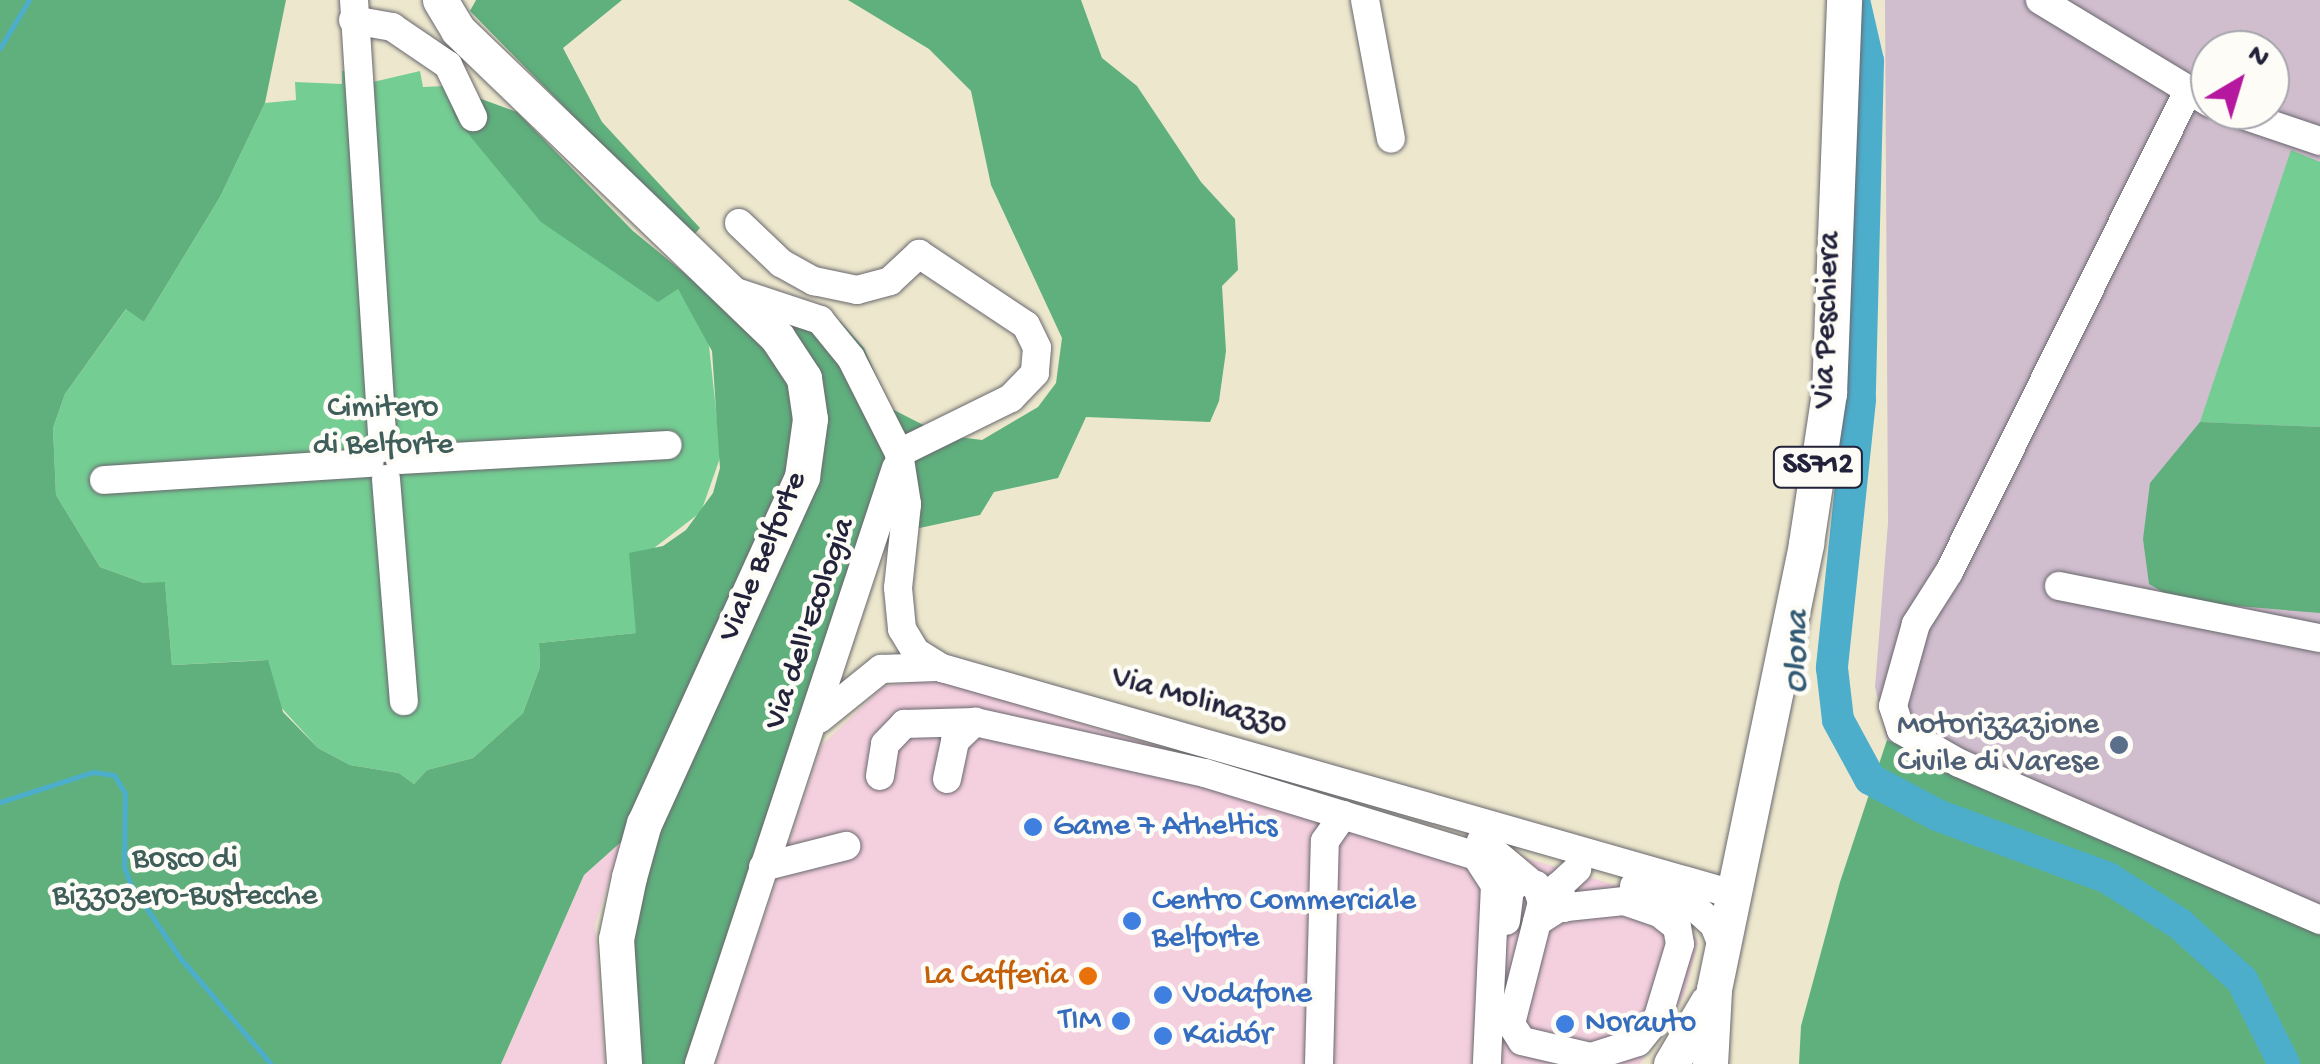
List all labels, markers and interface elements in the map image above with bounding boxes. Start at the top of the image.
north arrow [2190,30,2290,130]
text: N [2240,39,2275,76]
street label: Via Peschiera [1806,231,1850,409]
park label: Cimitero di Belforte [313,391,453,466]
road number: SS712 [1770,442,1866,492]
street label: Viale Belforte [711,466,817,648]
street label: Via dell'Ecologia [757,513,865,735]
water label: Olona [1777,610,1821,694]
street label: Via Molinazzo [1107,659,1291,745]
place label: Motorizzazione Civile di Varese [1897,708,2099,783]
marker: Motorizzazione Civile di Varese [2108,734,2130,756]
place label: Game 7 Atheltics [1053,808,1277,846]
marker: Game 7 Atheltics [1022,816,1044,838]
park label: Bosco di Bizzozero-Bustecche [53,842,317,917]
place label: Centro Commerciale Belforte [1152,884,1416,959]
marker: Centro Commerciale Belforte [1121,910,1143,932]
place label: La Cafferia [924,957,1068,995]
marker: La Cafferia [1077,965,1099,987]
place label: Vodafone [1183,976,1312,1014]
marker: Vodafone [1152,984,1174,1006]
place label: TIM [1059,1002,1101,1040]
place label: Norauto [1585,1005,1696,1043]
marker: TIM [1110,1010,1132,1032]
marker: Norauto [1554,1013,1576,1035]
place label: Kaidór [1183,1017,1272,1055]
marker: Kaidór [1152,1025,1174,1047]

